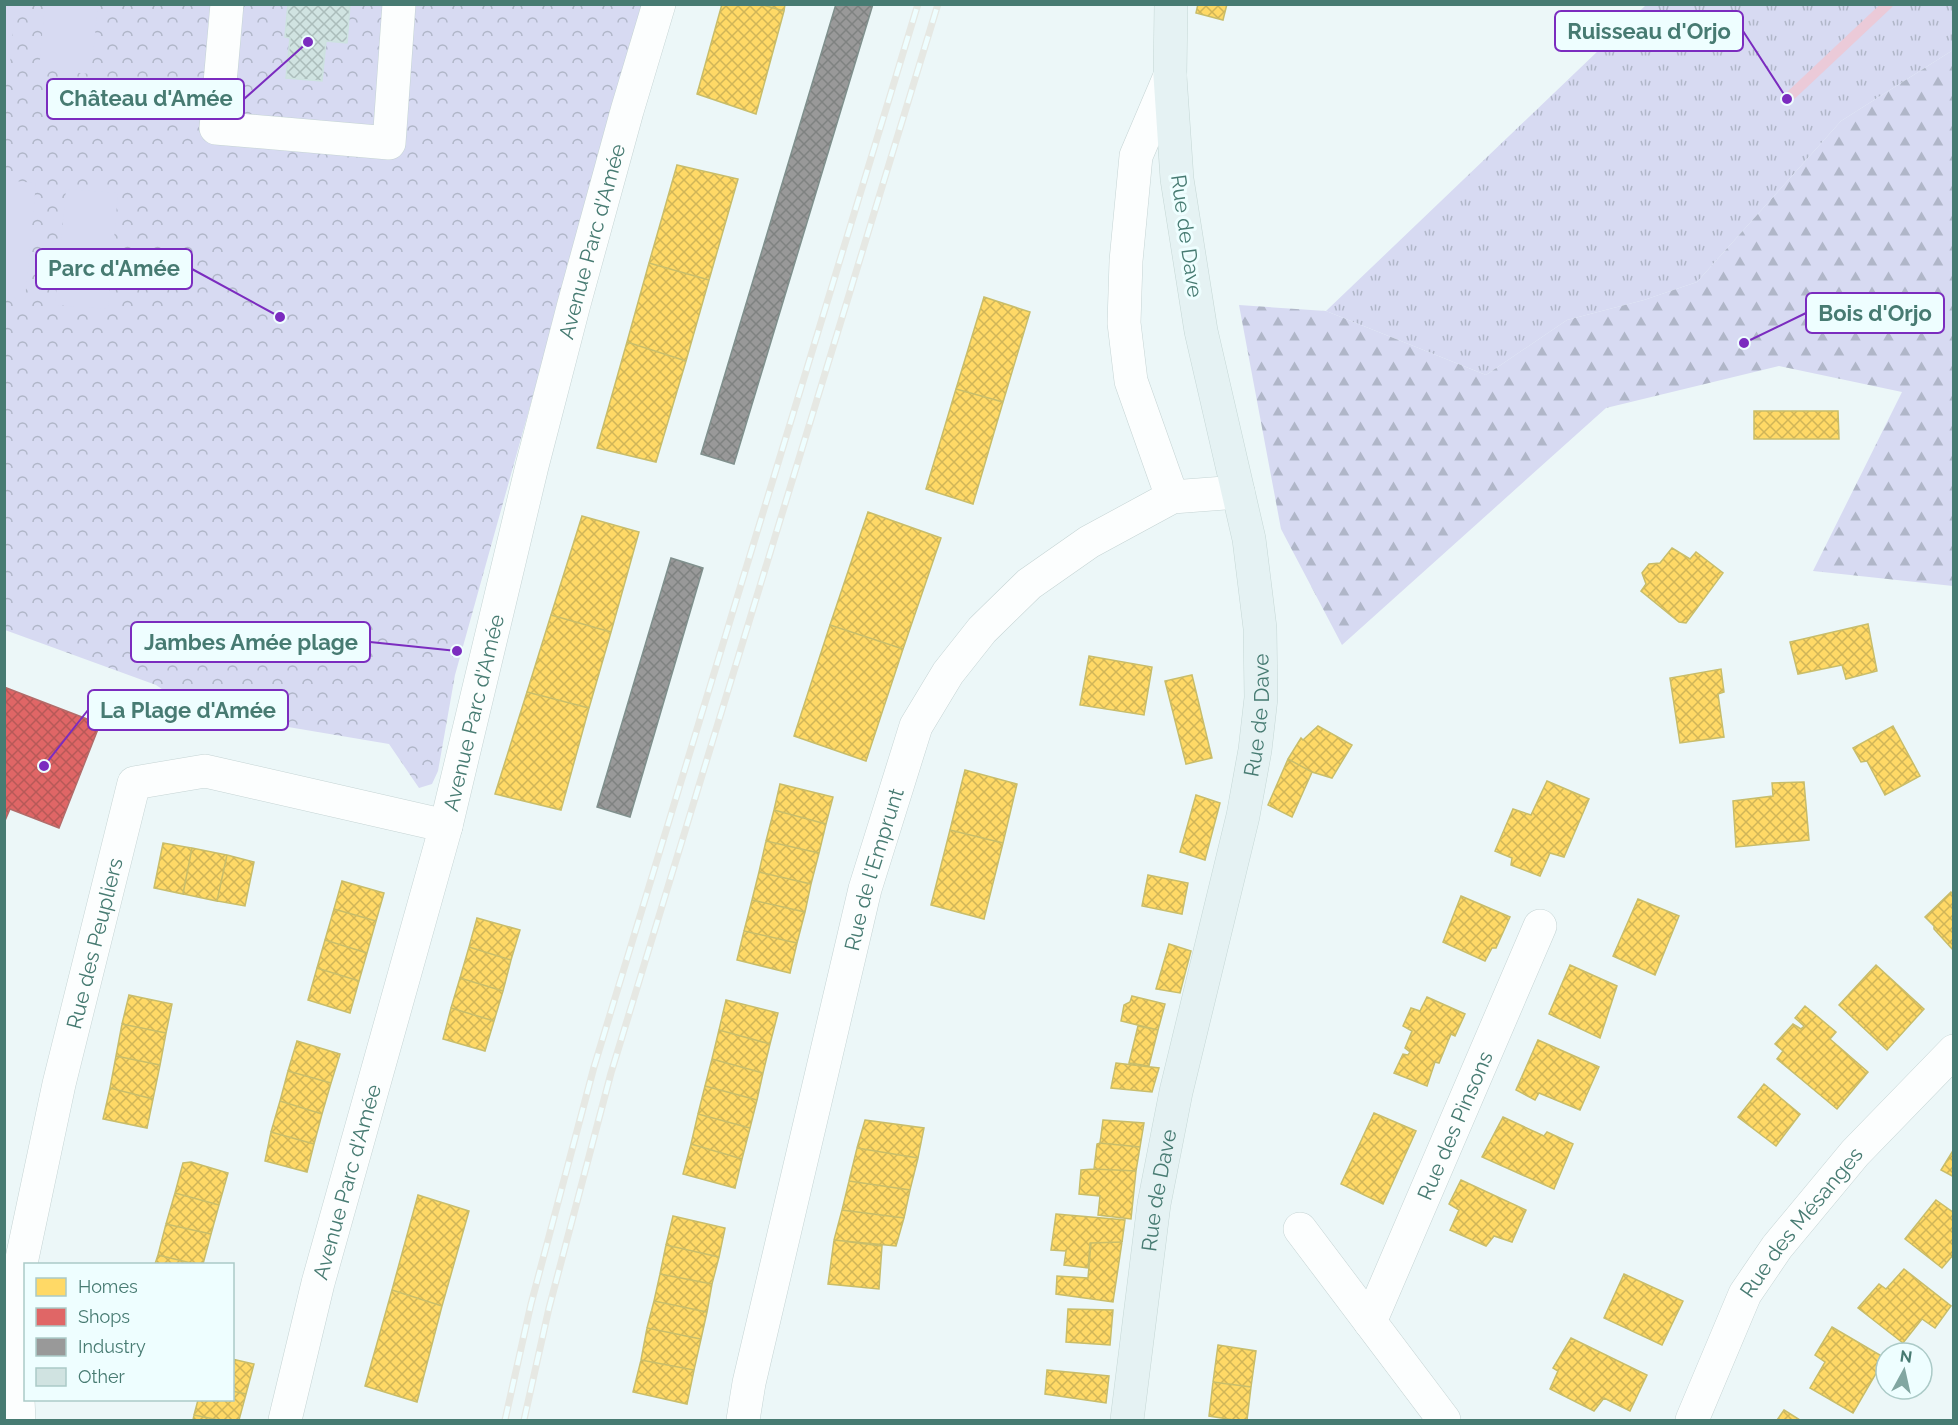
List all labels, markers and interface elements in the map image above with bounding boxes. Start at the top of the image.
callout: Ruisseau d'Orjo [1555,11,1743,51]
text: Ruisseau d'Orjo [1567,18,1731,44]
callout: Château d'Amée [47,79,244,119]
text: Château d'Amée [59,85,233,111]
street label: Avenue Parc d'Amée [553,141,630,342]
street label: Rue de Dave [1166,173,1208,299]
callout: Parc d'Amée [36,249,192,289]
text: Parc d'Amée [48,255,180,281]
callout: Bois d'Orjo [1806,293,1944,333]
text: Bois d'Orjo [1818,300,1932,326]
street label: Avenue Parc d'Amée [438,612,509,814]
callout: Jambes Amée plage [131,622,370,662]
text: Jambes Amée plage [144,629,358,655]
street label: Rue de Dave [1238,653,1274,779]
callout: La Plage d'Amée [88,690,288,730]
text: La Plage d'Amée [100,697,276,723]
street label: Rue de l'Emprunt [838,785,908,953]
street label: Rue des Peupliers [61,855,127,1031]
street label: Rue des Pinsons [1411,1047,1497,1204]
street label: Avenue Parc d'Amée [307,1081,386,1282]
street label: Rue de Dave [1136,1127,1181,1253]
street label: Rue des Mésanges [1734,1141,1868,1302]
legend [24,1263,234,1401]
text: Homes [78,1276,138,1297]
text: Shops [78,1306,130,1327]
text: Industry [78,1336,146,1357]
north arrow [1874,1341,1934,1401]
text: N [1899,1346,1913,1367]
text: Other [78,1366,126,1387]

